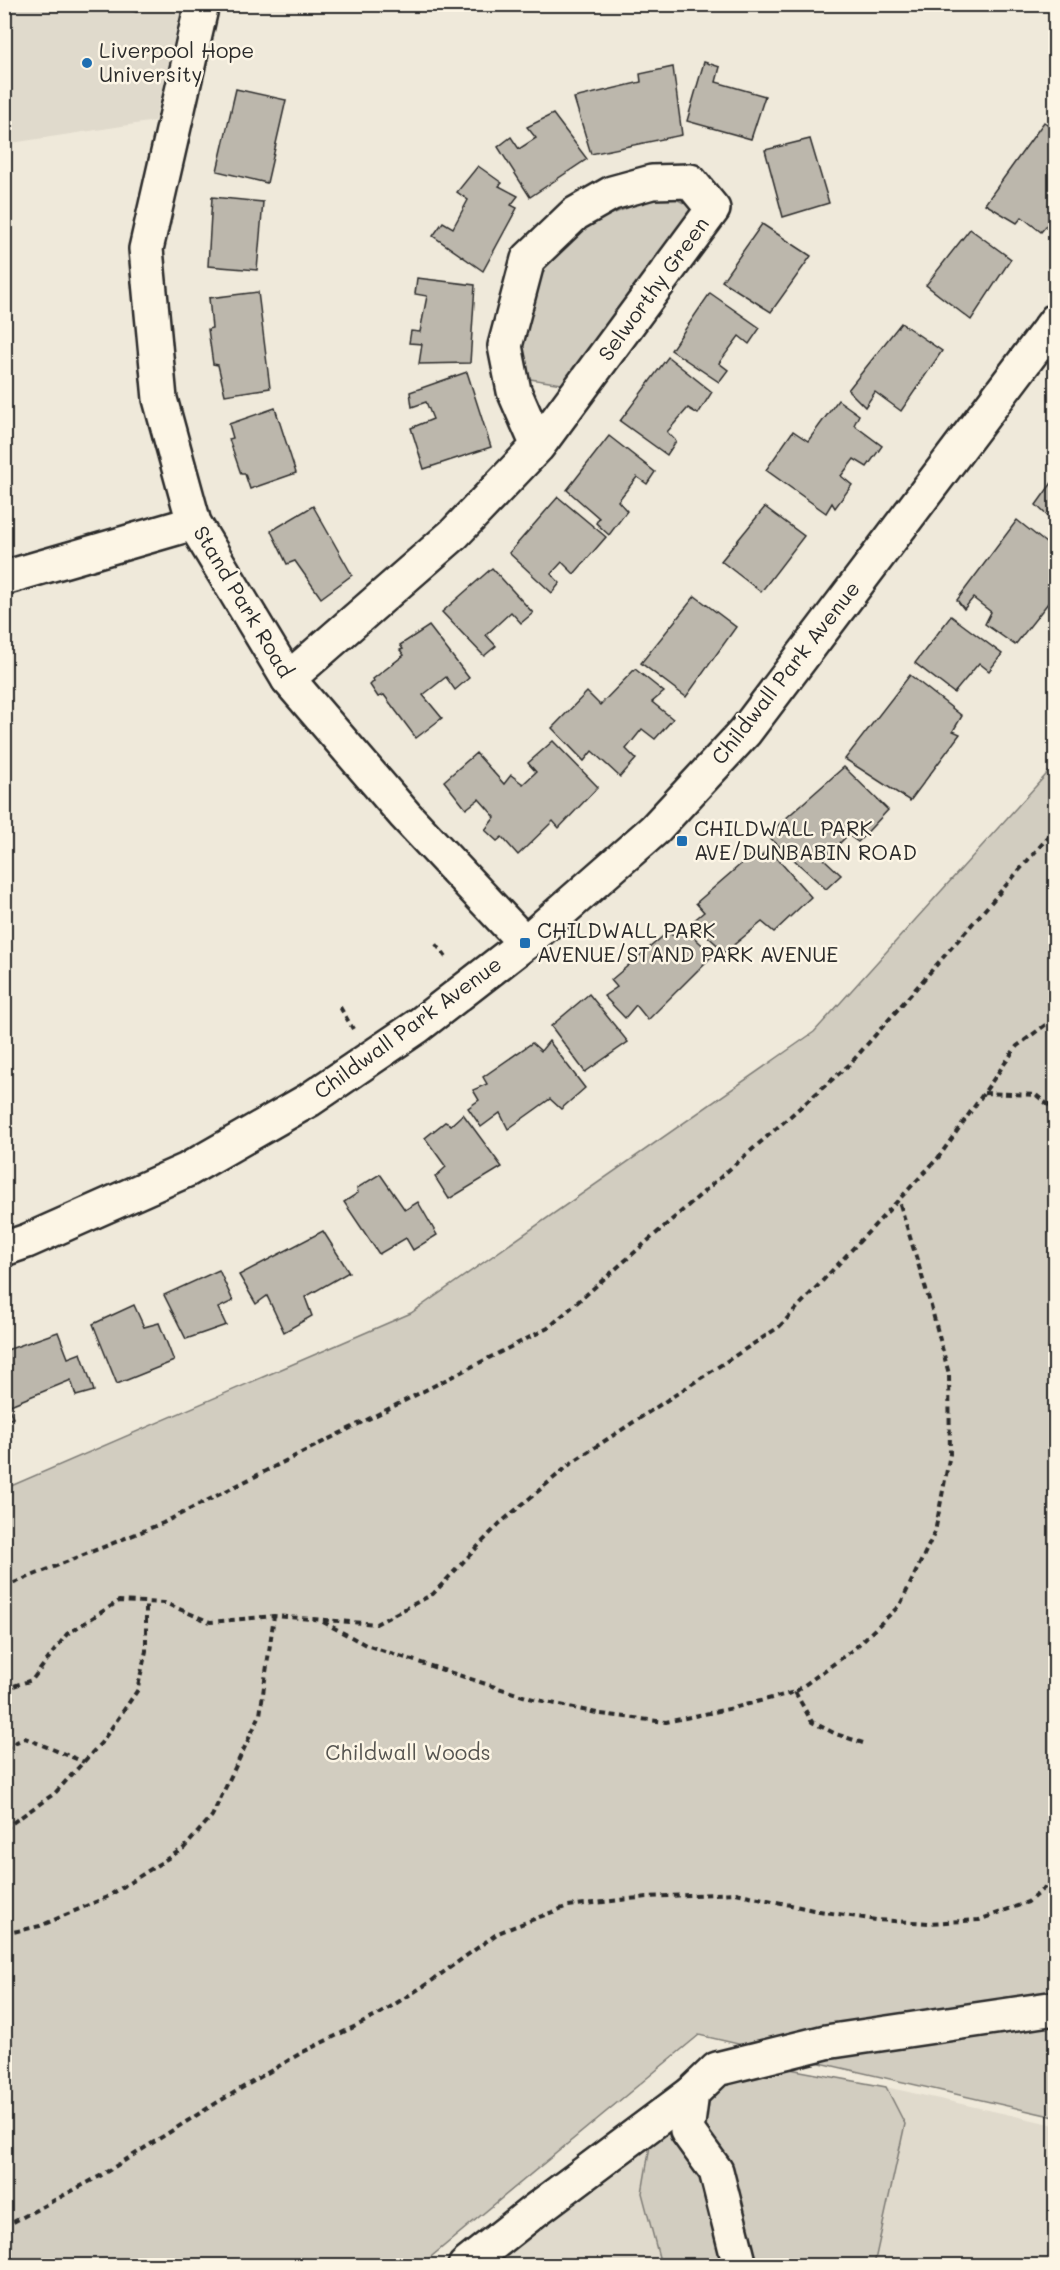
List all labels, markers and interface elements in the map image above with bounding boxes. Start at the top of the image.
place label: Liverpool Hope University [99,36,254,87]
marker: Liverpool Hope University [80,56,94,70]
street label: Selworthy Green [591,211,714,366]
street label: Stand Park Road [188,520,300,682]
street label: Childwall Park Avenue [705,575,865,769]
place label: CHILDWALL PARK AVE/DUNBABIN ROAD [694,814,917,865]
marker: CHILDWALL PARK AVE/DUNBABIN ROAD [675,834,689,848]
place label: CHILDWALL PARK AVENUE/STAND PARK AVENUE [537,916,838,967]
marker: CHILDWALL PARK AVENUE/STAND PARK AVENUE [518,936,532,950]
street label: Childwall Park Avenue [308,950,506,1104]
park label: Childwall Woods [325,1738,491,1765]

